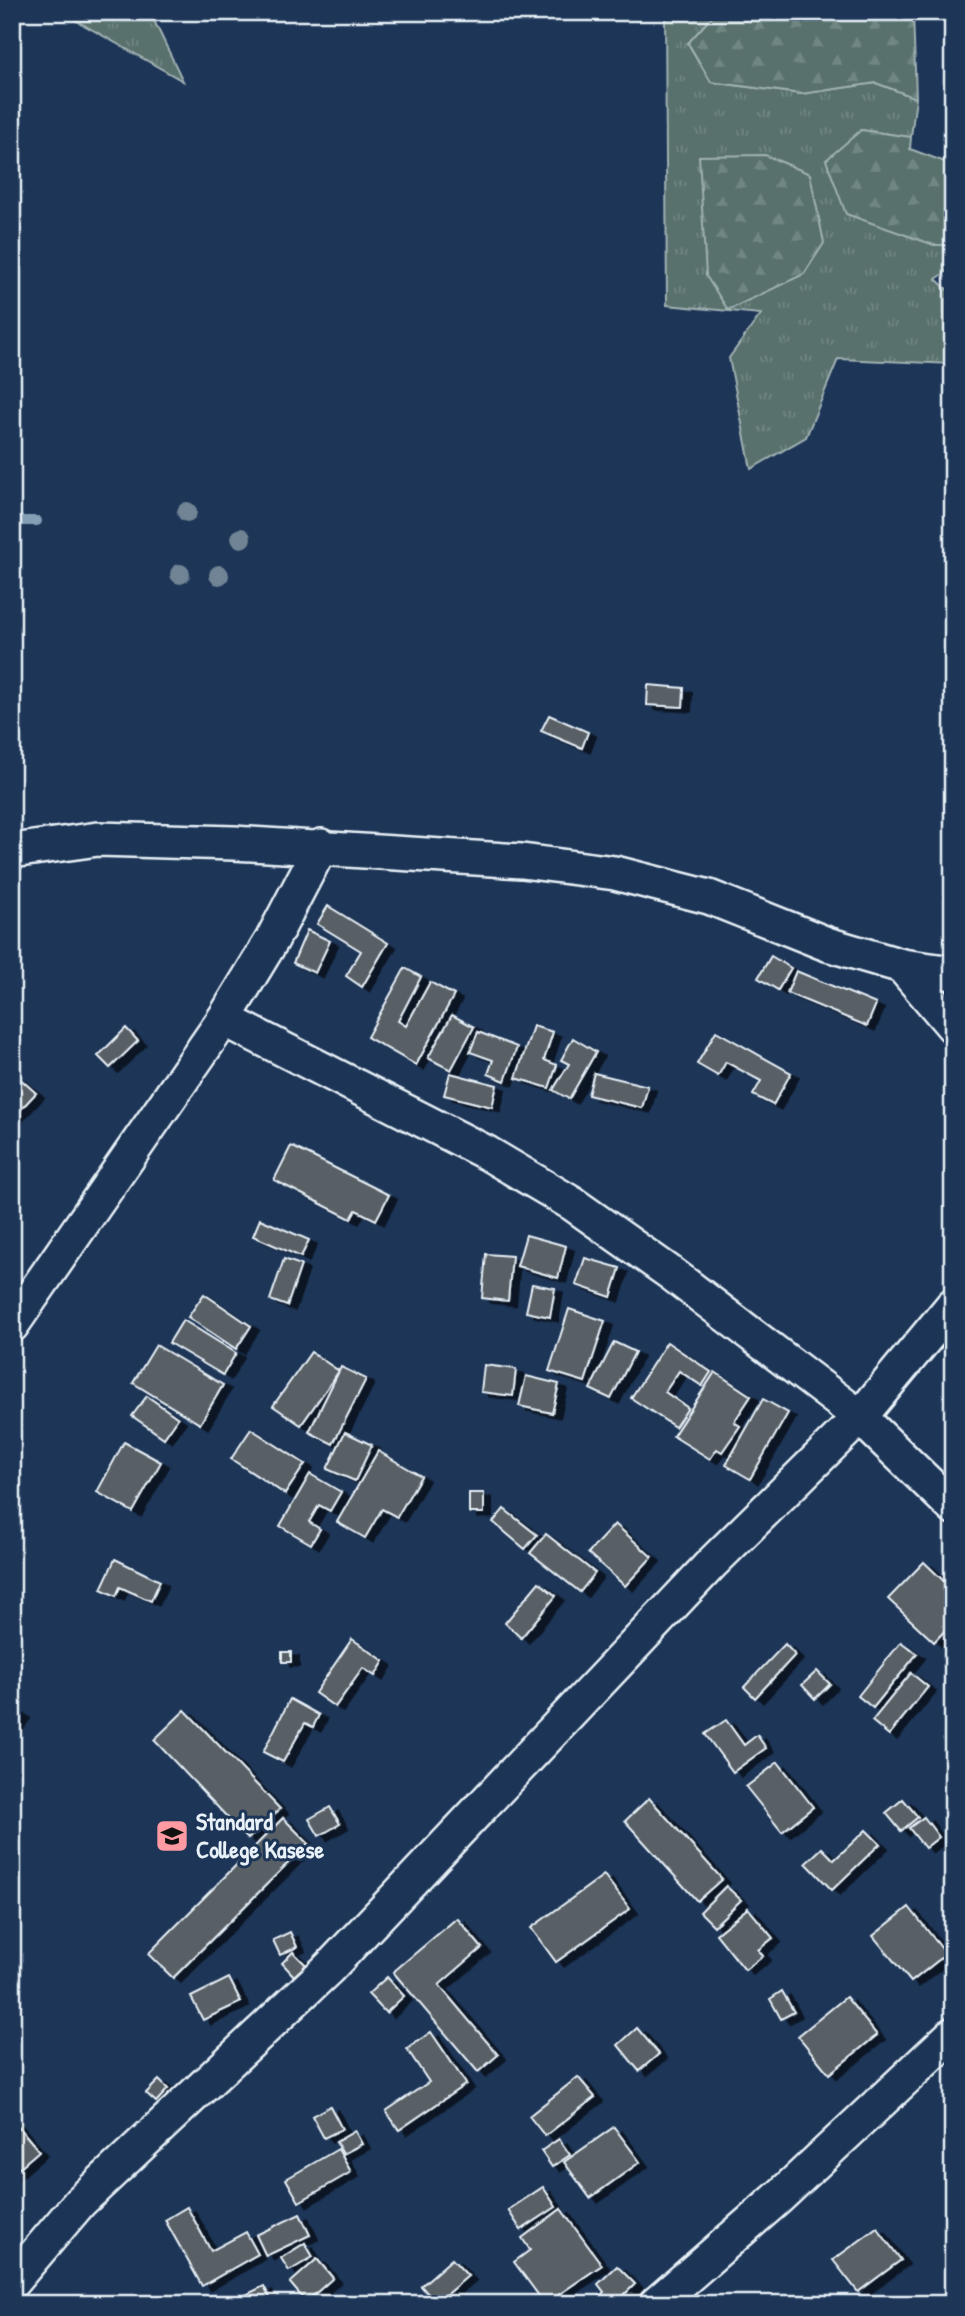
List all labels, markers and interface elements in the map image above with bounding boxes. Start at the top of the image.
place label: Standard College Kasese [196,1805,324,1866]
school or university icon: Standard College Kasese [153,1817,191,1855]

